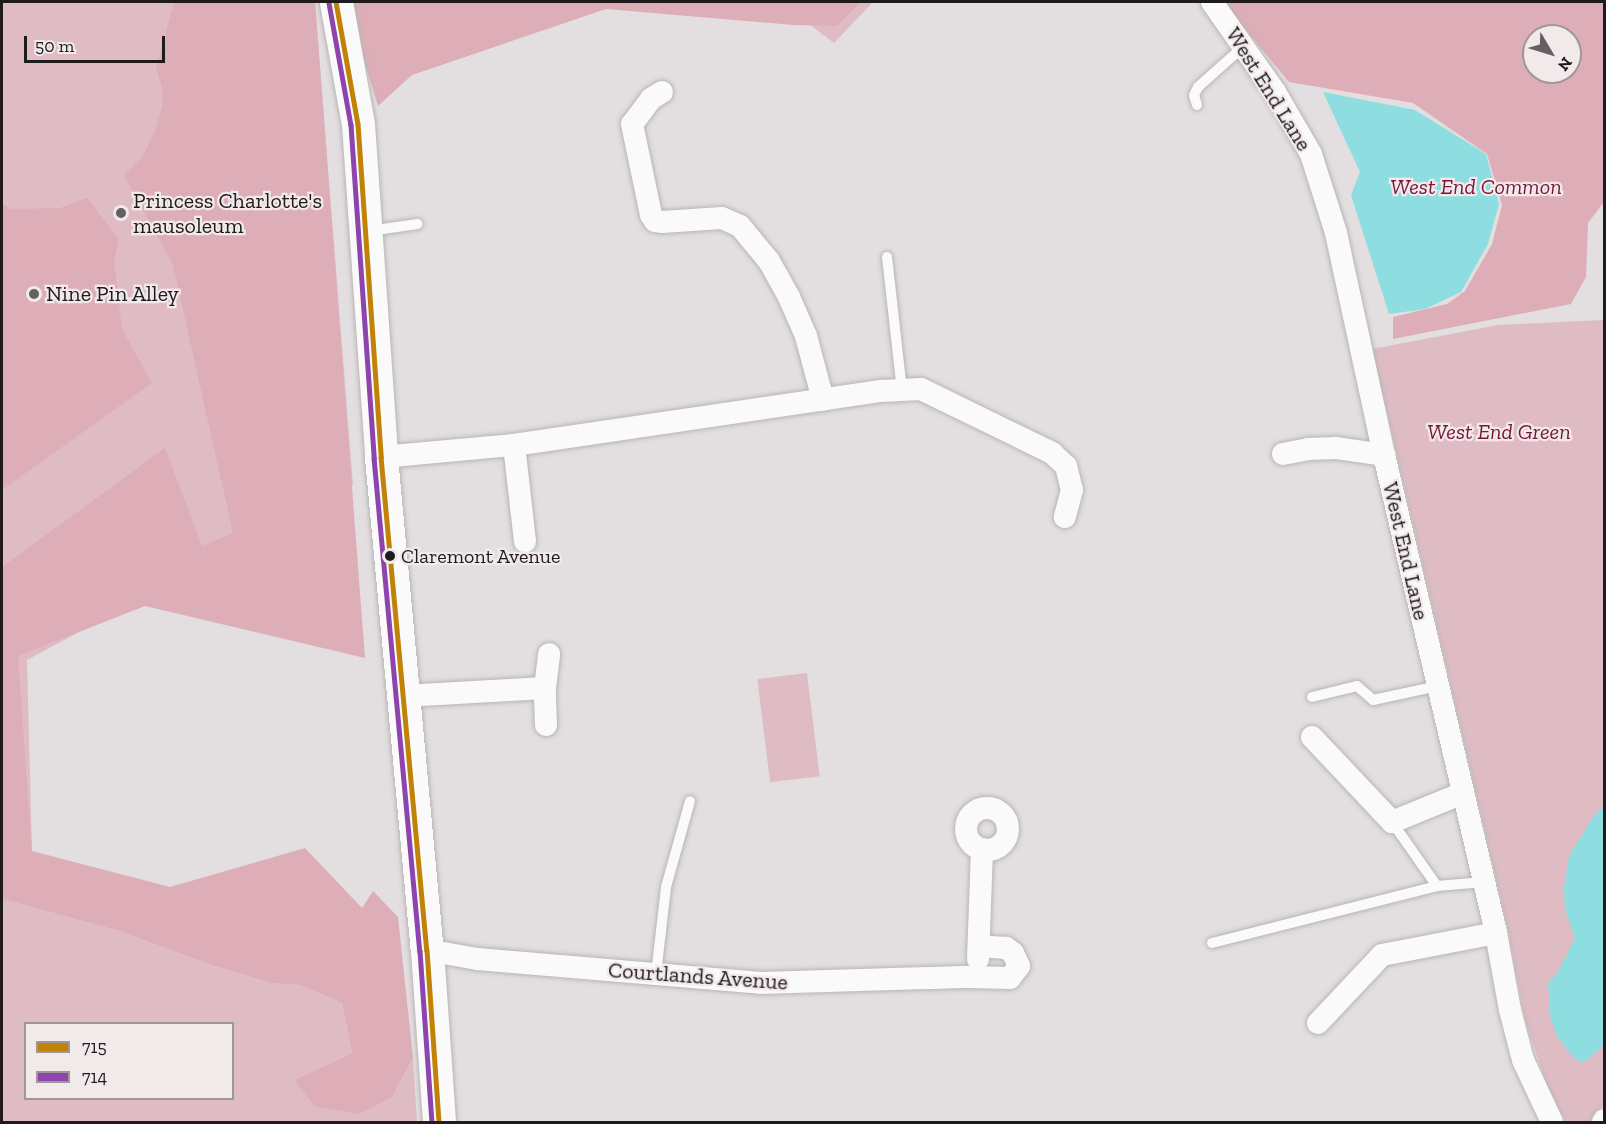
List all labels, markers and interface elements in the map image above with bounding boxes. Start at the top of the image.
street label: West End Lane [1220,22,1318,156]
scale bar [27,24,168,62]
north arrow [1522,24,1582,84]
text: 50 m [35,35,74,57]
text: N [1554,54,1576,75]
park label: West End Common [1390,174,1562,200]
place label: Princess Charlotte's mausoleum [133,187,322,238]
marker: Princess Charlotte's mausoleum [114,206,128,220]
place label: Nine Pin Alley [46,281,179,307]
marker: Nine Pin Alley [27,287,41,301]
park label: West End Green [1427,419,1571,445]
street label: West End Lane [1377,479,1435,623]
place label: Claremont Avenue [401,544,561,568]
marker: Claremont Avenue [384,550,396,562]
street label: Courtlands Avenue [607,957,789,995]
legend [24,1022,234,1100]
text: 715 [82,1036,107,1058]
text: 714 [82,1066,107,1088]

